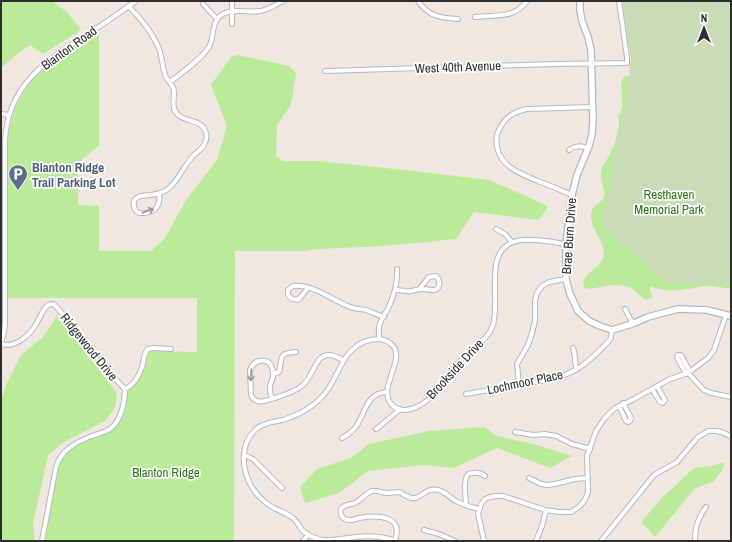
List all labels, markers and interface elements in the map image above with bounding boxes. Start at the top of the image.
north arrow [684,8,724,48]
text: N [701,11,707,25]
street label: Blanton Road [38,22,100,74]
street label: West 40th Avenue [415,57,501,77]
place label: Blanton Ridge Trail Parking Lot [32,159,116,191]
parking icon: Blanton Ridge Trail Parking Lot [7,163,29,191]
park label: Resthaven Memorial Park [634,186,704,218]
street label: Brae Burn Drive [558,197,580,275]
one-way arrow [142,207,155,214]
street label: Ridgewood Drive [56,310,122,384]
street label: Brookside Drive [423,335,487,403]
street label: Lochmoor Place [486,366,565,398]
one-way arrow [247,368,254,381]
park label: Blanton Ridge [132,464,200,481]

